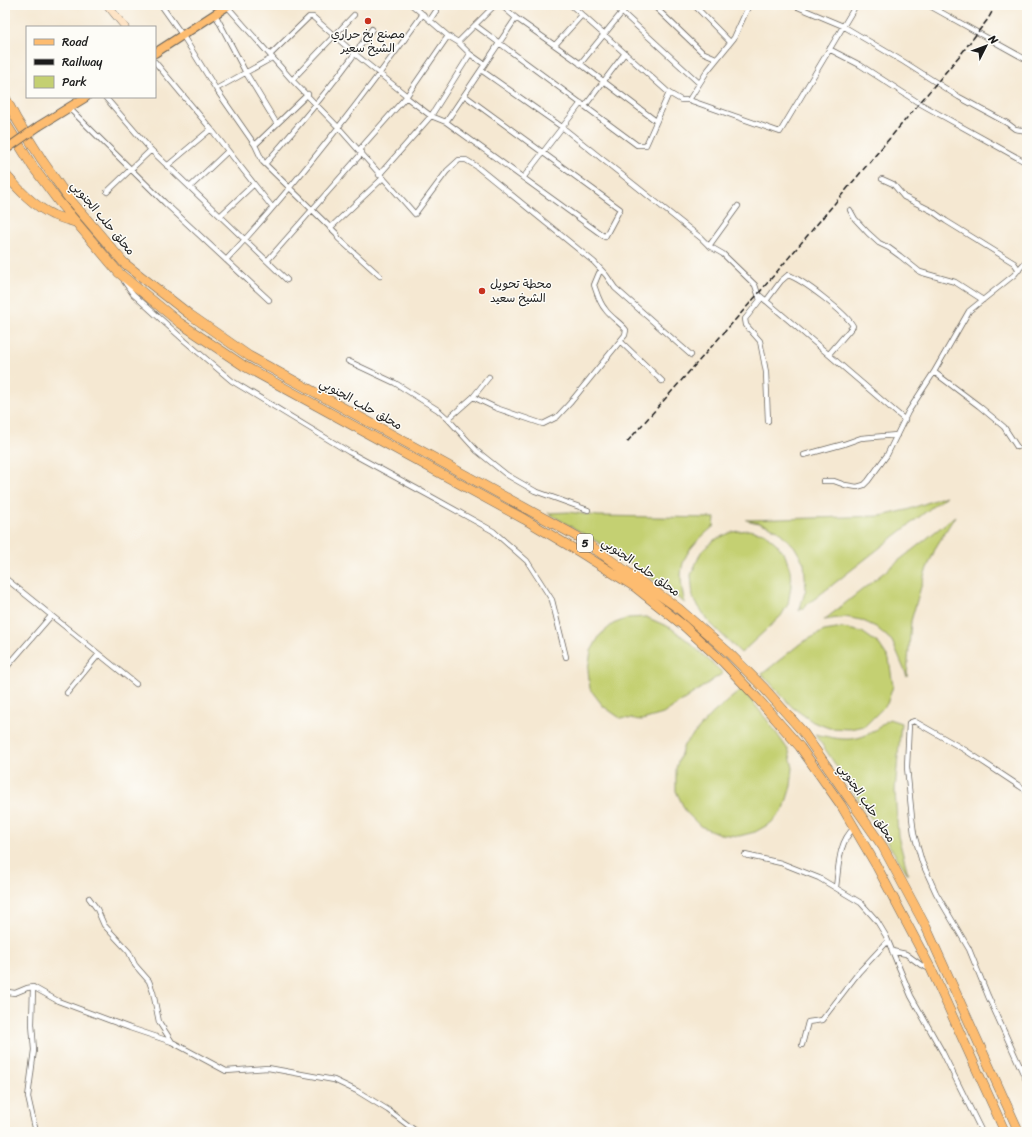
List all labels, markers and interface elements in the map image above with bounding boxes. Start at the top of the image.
marker: مصنع بخ حراري الشيخ سعير [363,16,373,26]
place label: مصنع بخ حراري الشيخ سعير [331,23,405,59]
legend [26,26,156,98]
north arrow [966,26,1006,66]
text: N [983,30,1003,49]
text: Road [62,31,89,53]
text: Railway [62,51,103,73]
text: Park [62,71,87,93]
street label: محلق حلب الجنوبي [65,176,141,260]
place label: محطة تحويل الشيخ سعيد [490,273,552,309]
marker: محطة تحويل الشيخ سعيد [477,286,487,296]
street label: محلق حلب الجنوبي [315,372,407,436]
street label: محلق حلب الجنوبي [597,532,685,602]
road number: 5 [577,534,593,552]
street label: محلق حلب الجنوبي [832,759,902,847]

